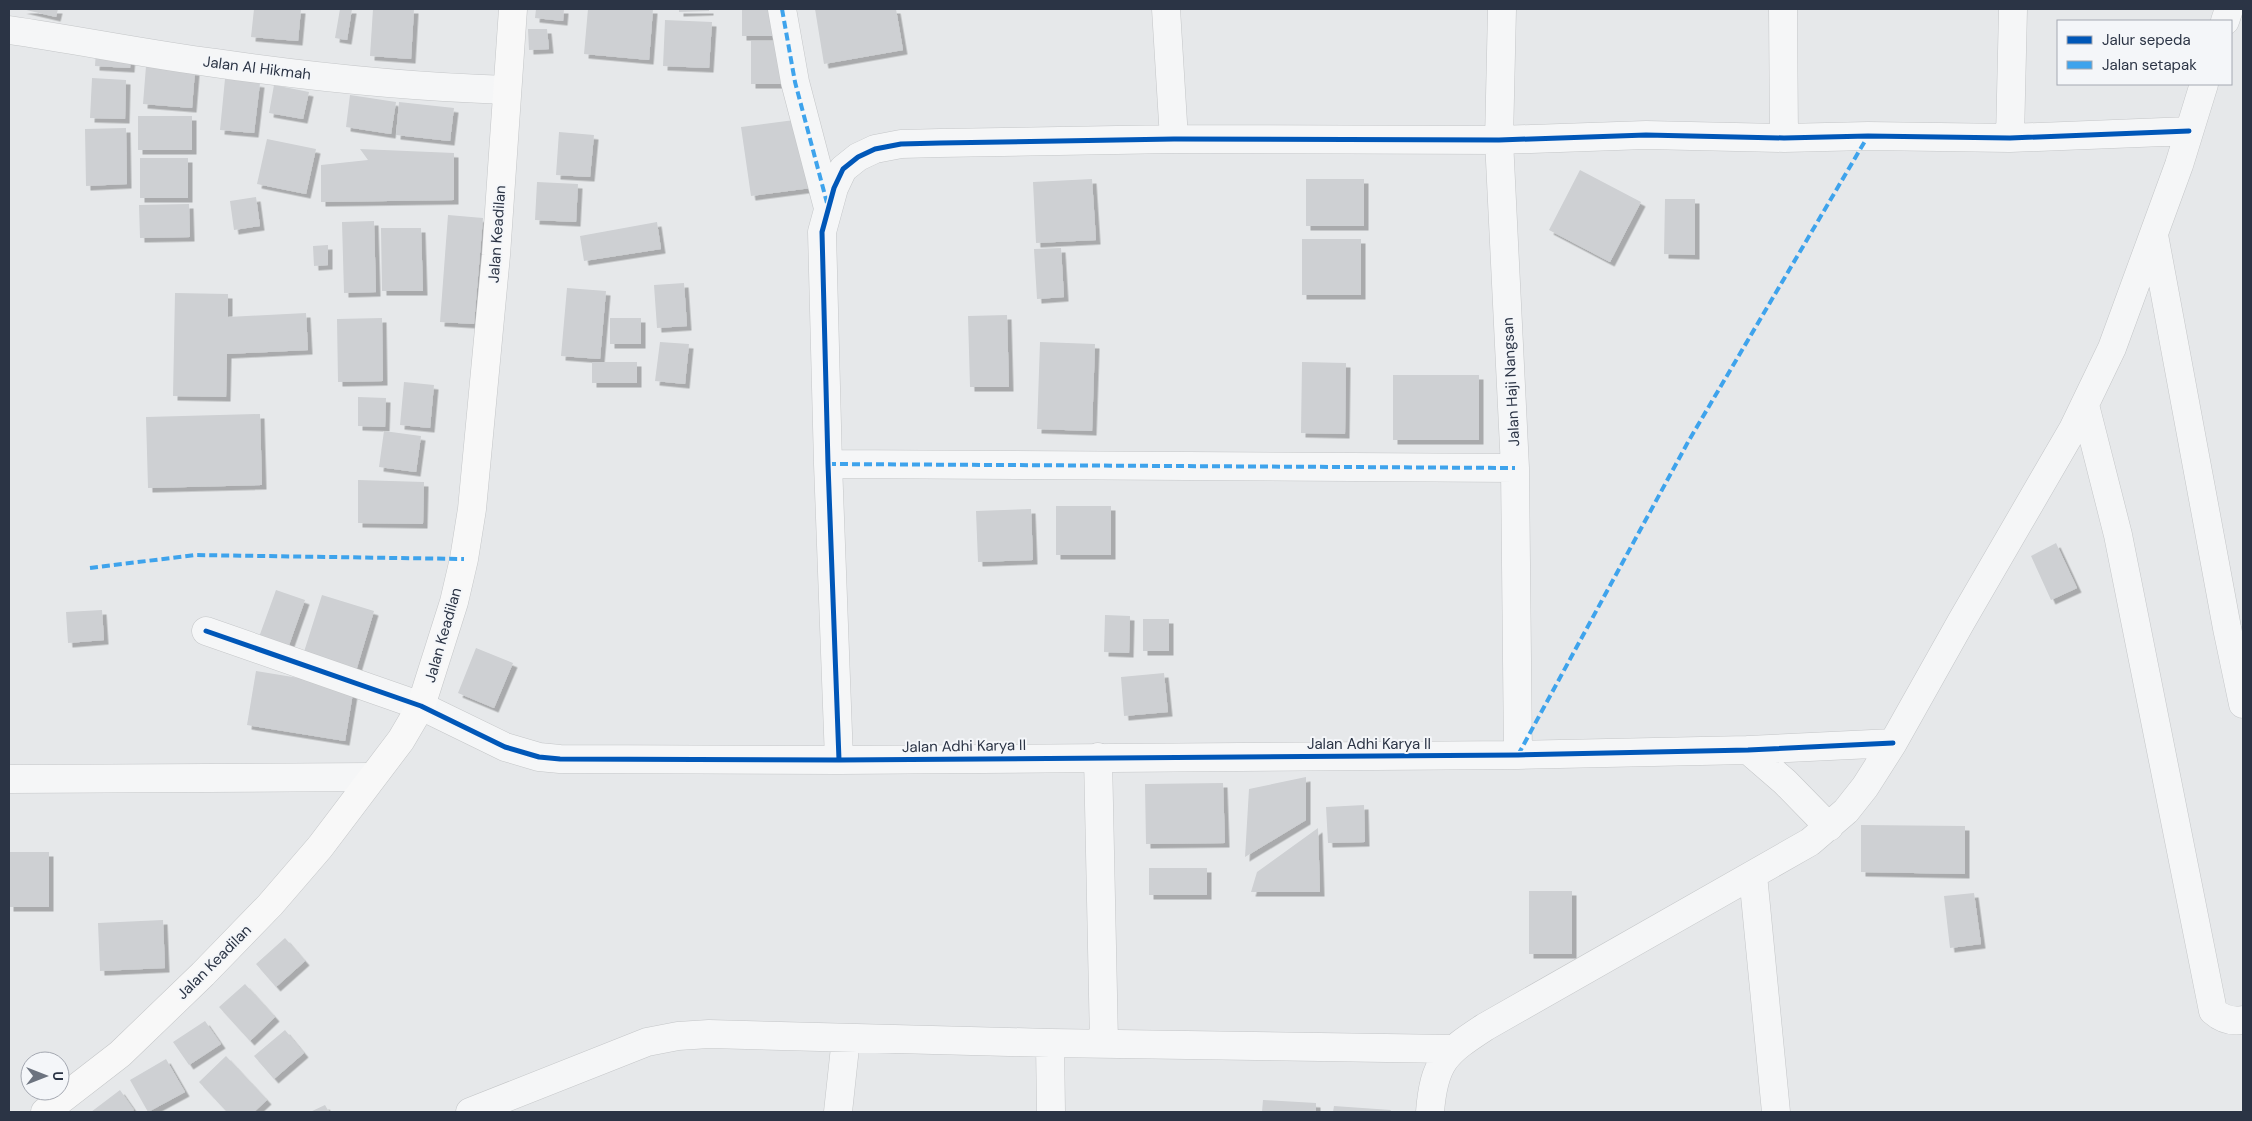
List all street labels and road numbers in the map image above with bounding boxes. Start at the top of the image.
street label: Jalan Al Hikmah [202,51,312,85]
street label: Jalan Keadilan [484,184,510,284]
street label: Jalan Haji Nangsan [1498,317,1524,447]
street label: Jalan Keadilan [420,585,466,685]
street label: Jalan Adhi Karya II [1307,734,1431,754]
street label: Jalan Adhi Karya II [902,735,1026,757]
street label: Jalan Keadilan [172,920,256,1004]

